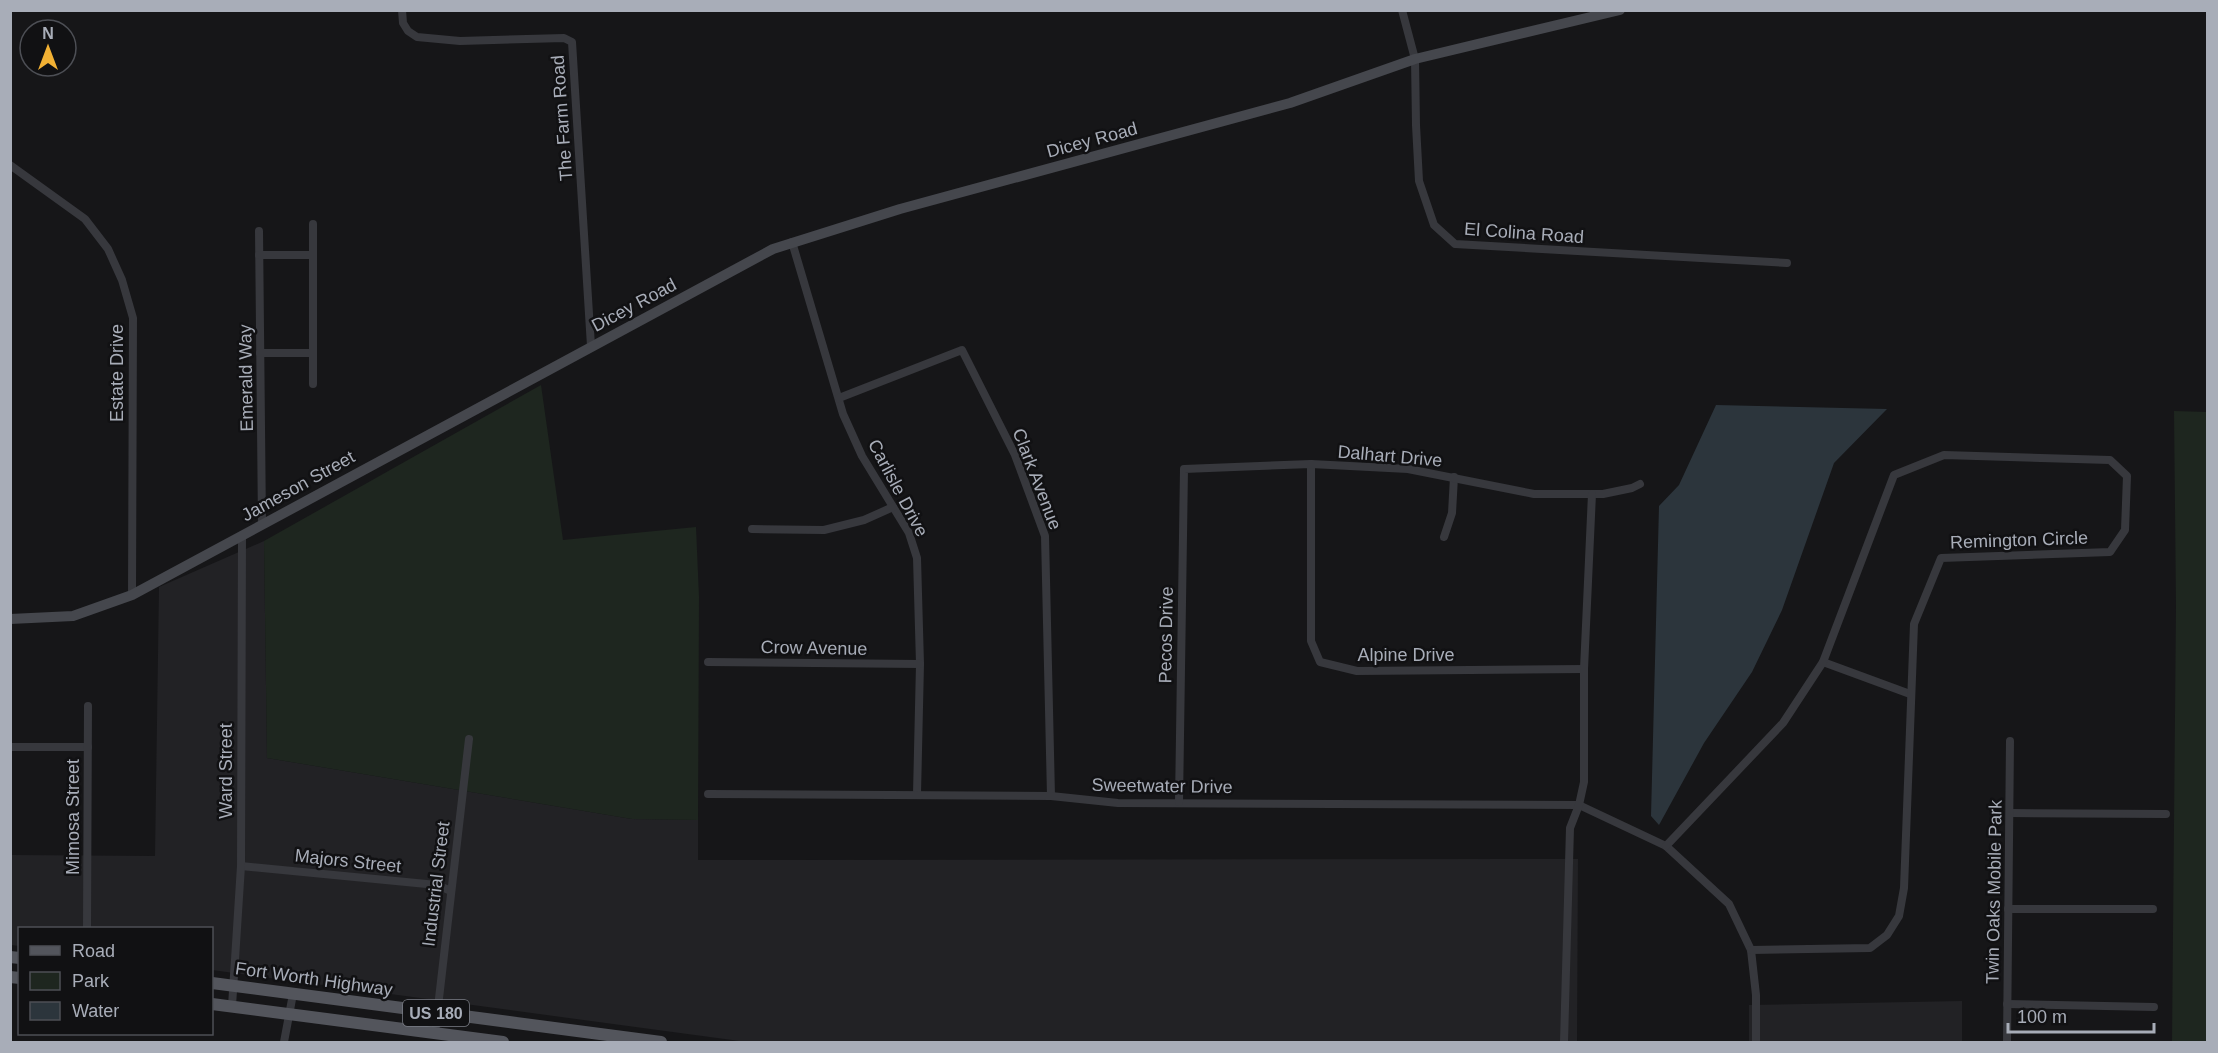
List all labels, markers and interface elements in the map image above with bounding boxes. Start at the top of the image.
north arrow [18,18,78,78]
text: N [42,25,54,42]
street label: The Farm Road [548,54,576,182]
street label: Dicey Road [1044,118,1140,162]
street label: El Colina Road [1463,219,1585,247]
street label: Dicey Road [588,274,680,336]
street label: Estate Drive [107,324,127,422]
street label: Emerald Way [235,324,257,432]
street label: Clark Avenue [1009,426,1065,532]
street label: Carlisle Drive [864,436,932,540]
street label: Dalhart Drive [1337,441,1443,471]
street label: Jameson Street [238,447,358,525]
street label: Remington Circle [1950,528,2088,552]
street label: Pecos Drive [1155,586,1177,684]
street label: Crow Avenue [760,637,868,659]
street label: Alpine Drive [1357,645,1455,665]
street label: Ward Street [216,723,236,819]
street label: Mimosa Street [63,759,83,875]
street label: Sweetwater Drive [1091,775,1233,797]
street label: Twin Oaks Mobile Park [1982,799,2006,984]
street label: Industrial Street [418,820,454,948]
street label: Majors Street [294,845,402,877]
legend [18,927,213,1035]
text: Road [72,941,115,961]
street label: Fort Worth Highway [234,958,394,1000]
text: Park [72,971,110,991]
scale bar [2008,996,2154,1034]
road number: US 180 [403,1000,469,1026]
text: Water [72,1001,119,1021]
text: 100 m [2017,1007,2067,1027]

